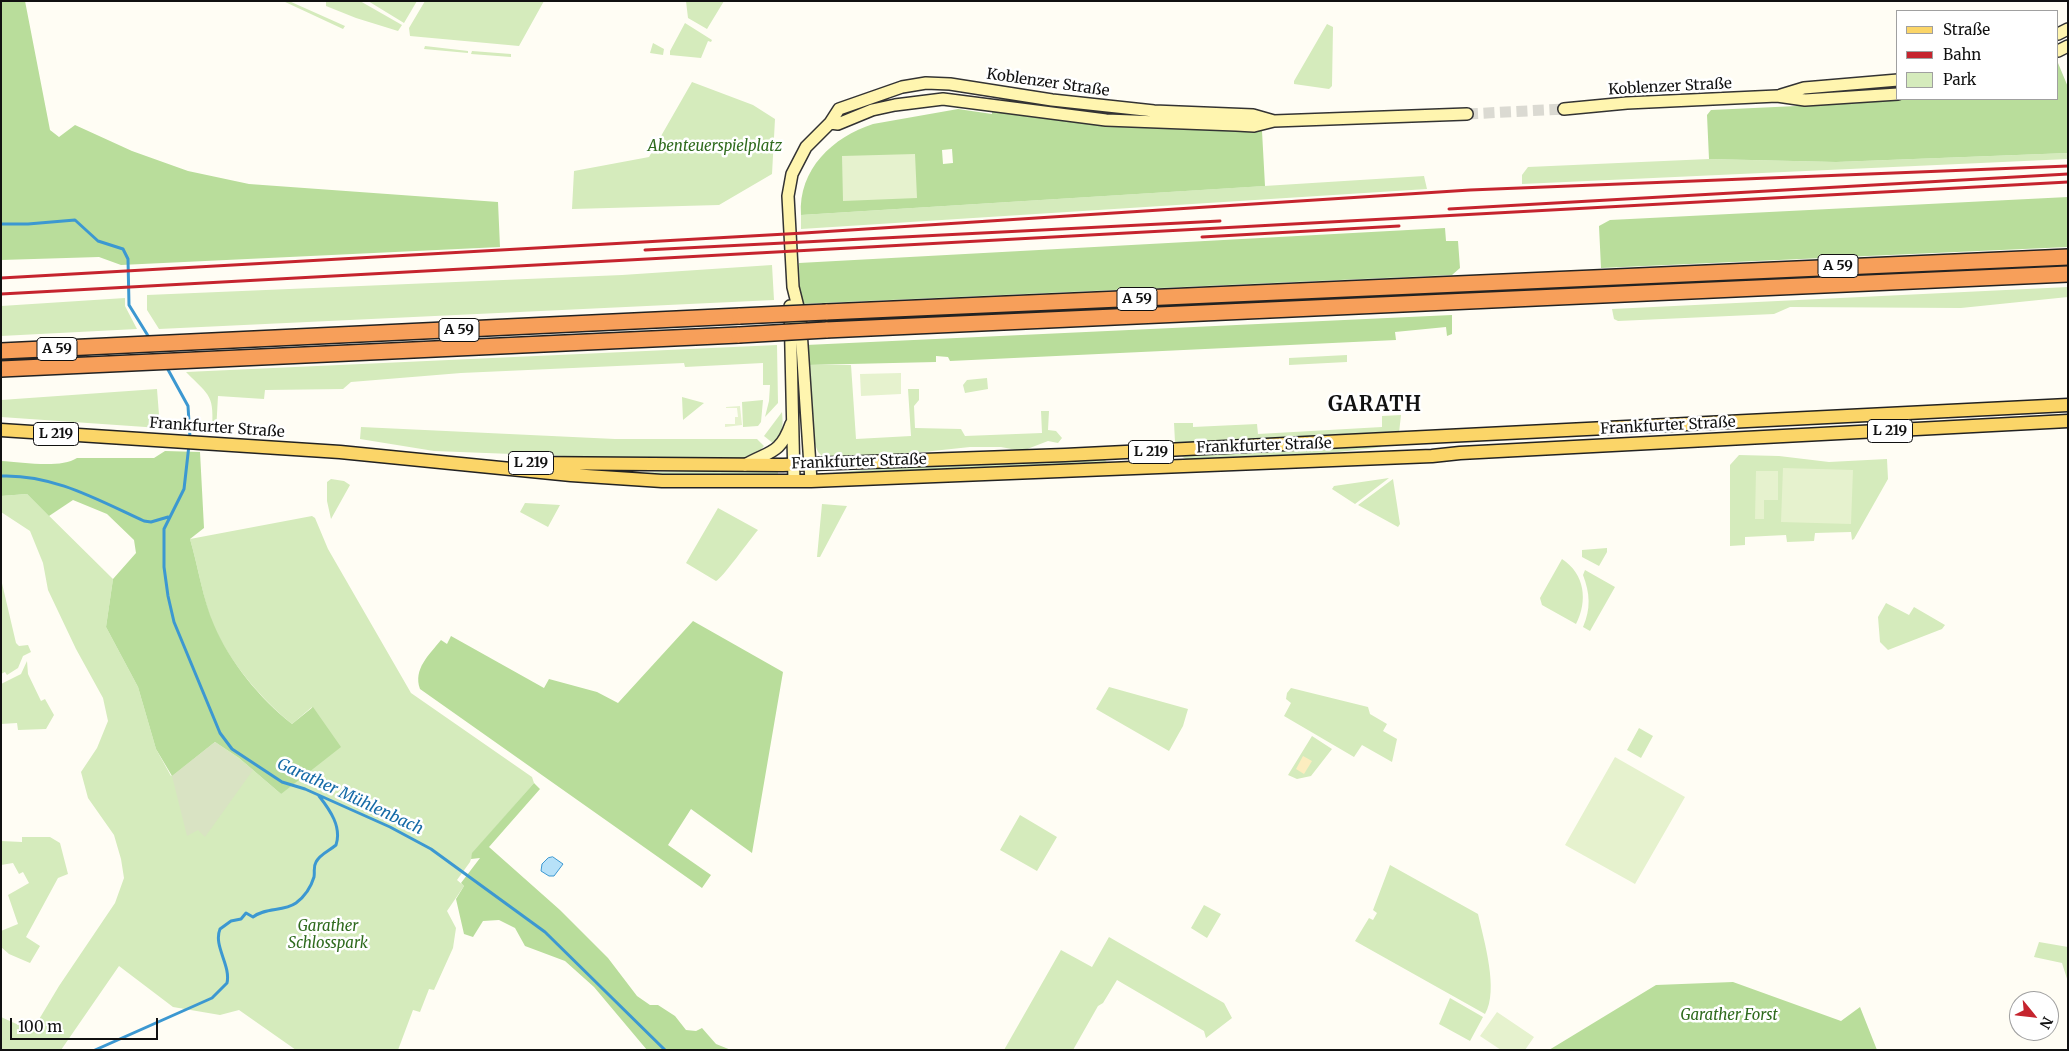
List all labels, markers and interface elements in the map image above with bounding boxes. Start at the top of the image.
legend [1896,10,2059,100]
text: Straße [1943,20,1990,39]
text: Bahn [1943,45,1981,64]
street label: Koblenzer Straße [985,65,1111,101]
text: Park [1943,70,1976,89]
street label: Koblenzer Straße [1608,75,1732,99]
park label: Abenteuerspielplatz [648,138,782,156]
road number: A 59 [1818,255,1858,278]
road number: A 59 [1117,288,1157,310]
road number: A 59 [439,318,479,342]
road number: A 59 [37,338,77,360]
district label: GARATH [1327,393,1423,417]
street label: Frankfurter Straße [1600,413,1736,439]
street label: Frankfurter Straße [149,414,285,442]
road number: L 219 [1868,420,1912,442]
road number: L 219 [34,422,78,446]
street label: Frankfurter Straße [1196,435,1332,457]
road number: L 219 [1128,441,1174,464]
street label: Frankfurter Straße [791,451,927,473]
road number: L 219 [508,452,554,474]
water label: Garather Mühlenbach [274,755,426,839]
park label: Garather Schlosspark [288,918,368,953]
north arrow [2009,991,2059,1041]
park label: Garather Forst [1680,1007,1778,1025]
scale bar [12,1008,160,1040]
text: N [2036,1014,2057,1032]
text: 100 m [18,1017,62,1036]

